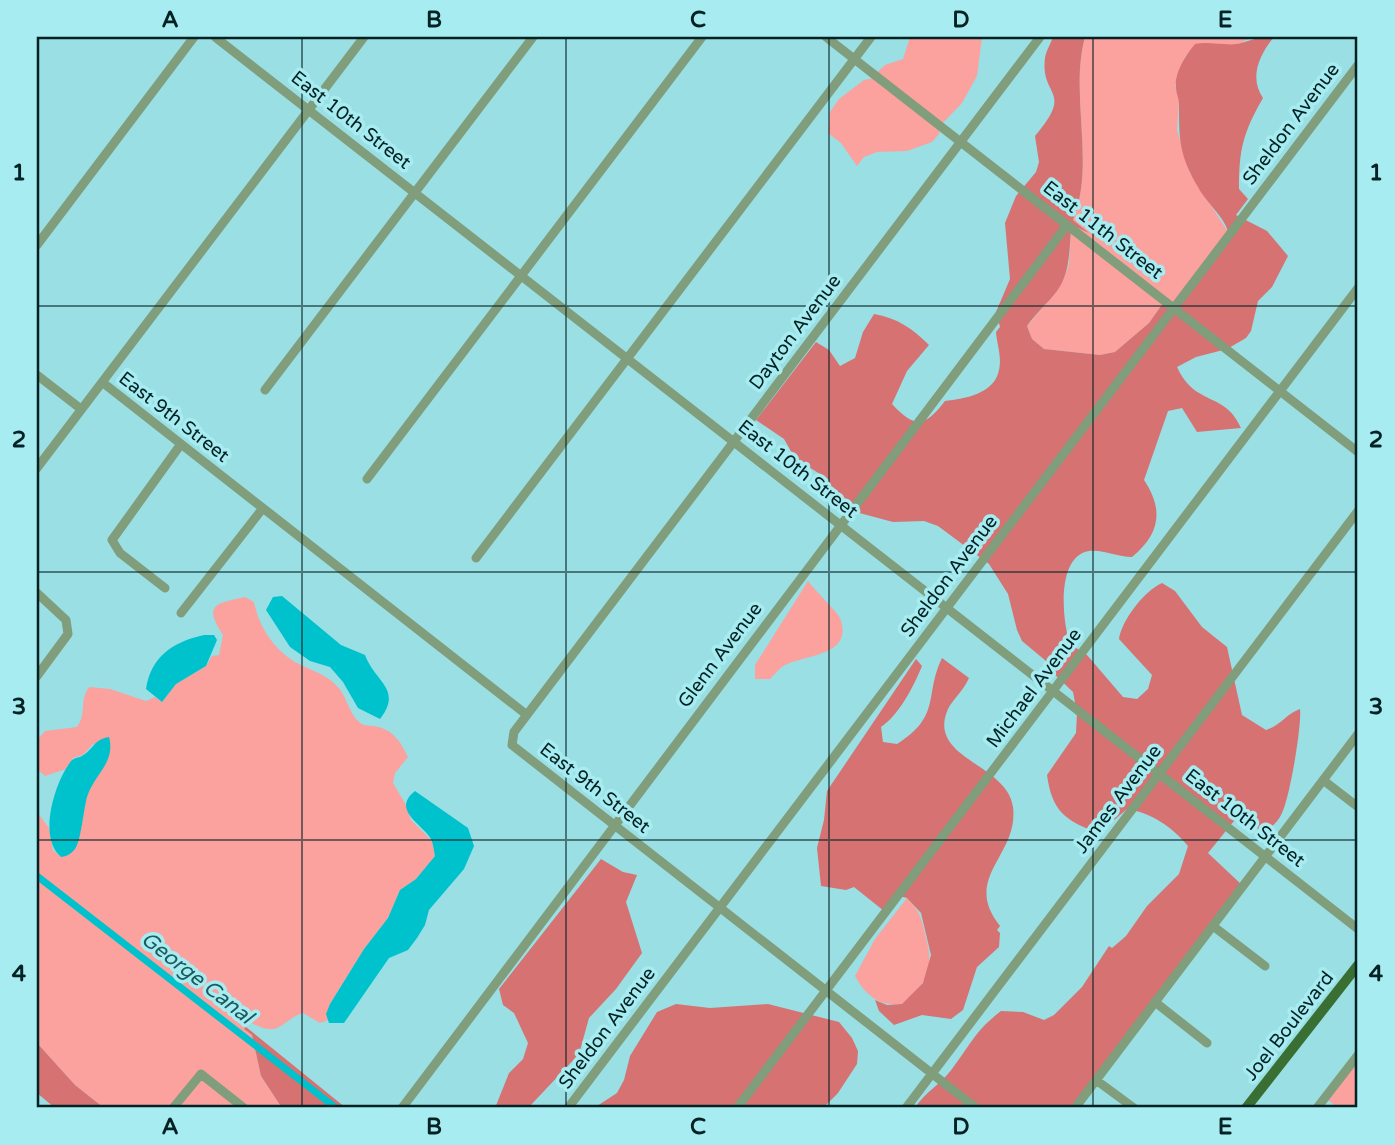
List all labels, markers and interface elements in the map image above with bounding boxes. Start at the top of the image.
text: A [161,6,179,34]
text: B [426,6,442,34]
text: C [690,6,706,34]
text: D [952,6,970,34]
text: E [1218,6,1232,34]
street label: Sheldon Avenue [1238,59,1344,189]
street label: East 10th Street [287,66,415,174]
text: 1 [12,159,26,187]
text: 1 [1369,159,1383,187]
street label: East 11th Street [1039,176,1167,284]
street label: Dayton Avenue [745,270,845,394]
street label: East 9th Street [114,367,234,467]
street label: East 10th Street [734,415,862,523]
text: 2 [12,426,26,454]
text: 2 [1369,426,1383,454]
street label: Sheldon Avenue [896,511,1002,641]
street label: Glenn Avenue [673,598,767,712]
street label: Michael Avenue [982,624,1086,752]
text: 3 [12,693,26,721]
text: 3 [1369,693,1383,721]
street label: East 9th Street [535,738,655,838]
street label: James Avenue [1070,741,1166,857]
street label: East 10th Street [1181,764,1309,872]
water label: George Canal [136,927,260,1031]
text: 4 [12,960,27,988]
text: 4 [1369,960,1384,988]
street label: Sheldon Avenue [554,963,660,1093]
street label: Joel Boulevard [1240,967,1338,1085]
text: A [161,1113,179,1141]
text: B [426,1113,442,1141]
text: C [690,1113,706,1141]
text: D [952,1113,970,1141]
text: E [1218,1113,1232,1141]

